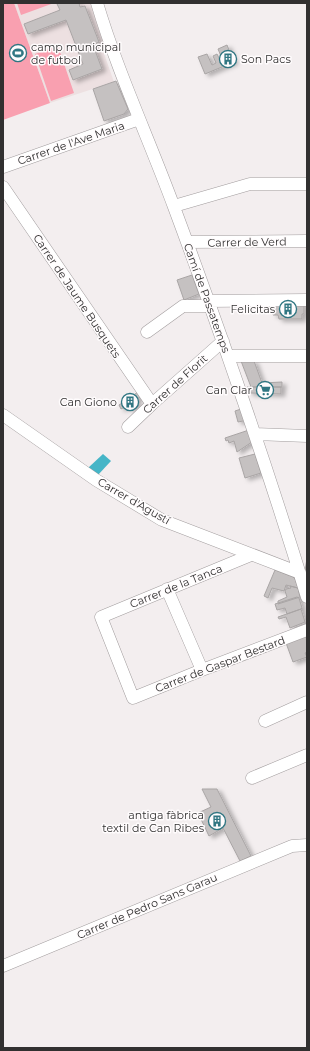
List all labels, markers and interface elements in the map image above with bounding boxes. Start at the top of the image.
place label: camp municipal de futbol [31,40,121,67]
sports icon: camp municipal de futbol [8,43,28,63]
building icon: Son Pacs [218,49,238,69]
place label: Son Pacs [241,52,291,66]
street label: Carrer de l'Ave Maria [16,118,126,168]
street label: Carrer de Jaume Busquets [30,231,124,361]
street label: Carrer de Verd [207,234,287,250]
street label: Camí de Passatemps [181,241,234,355]
building icon: Felicitas [278,299,298,319]
place label: Felicitas [231,302,276,316]
street label: Carrer de Florit [140,351,211,417]
supermarket icon: Can Clar [255,380,275,400]
place label: Can Clar [206,383,252,397]
building icon: Can Giono [120,392,140,412]
place label: Can Giono [60,395,117,409]
street label: Carrer d'Agustí [95,475,174,528]
street label: Carrer de la Tanca [128,561,224,611]
street label: Carrer de Gaspar Bestard [153,633,287,695]
place label: antiga fàbrica textil de Can Ribes [102,808,205,835]
building icon: antiga fàbrica textil de Can Ribes [207,811,227,831]
street label: Carrer de Pedro Sans Garau [75,870,219,942]

